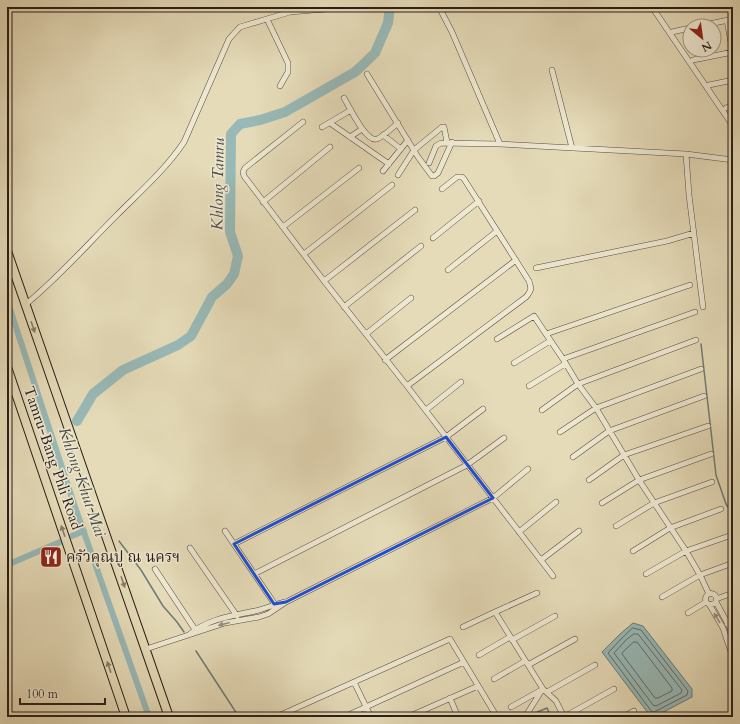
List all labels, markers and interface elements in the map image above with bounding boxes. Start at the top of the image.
north arrow [682,18,722,58]
text: N [698,37,714,55]
water label: Khlong Tamru [206,137,230,231]
one-way arrow [30,322,36,334]
street label: Tamru-Bang Phli Road [19,384,87,532]
water label: Khlong Khut Mai [53,424,111,540]
one-way arrow [60,524,66,536]
restaurant icon: ครัวคุณปู ณ นครฯ [38,544,64,570]
place label: ครัวคุณปู ณ นครฯ [66,547,180,568]
one-way arrow [120,577,126,589]
one-way arrow [714,612,721,624]
one-way arrow [218,621,230,627]
one-way arrow [106,660,112,672]
scale bar [20,680,105,706]
text: 100 m [26,686,59,702]

